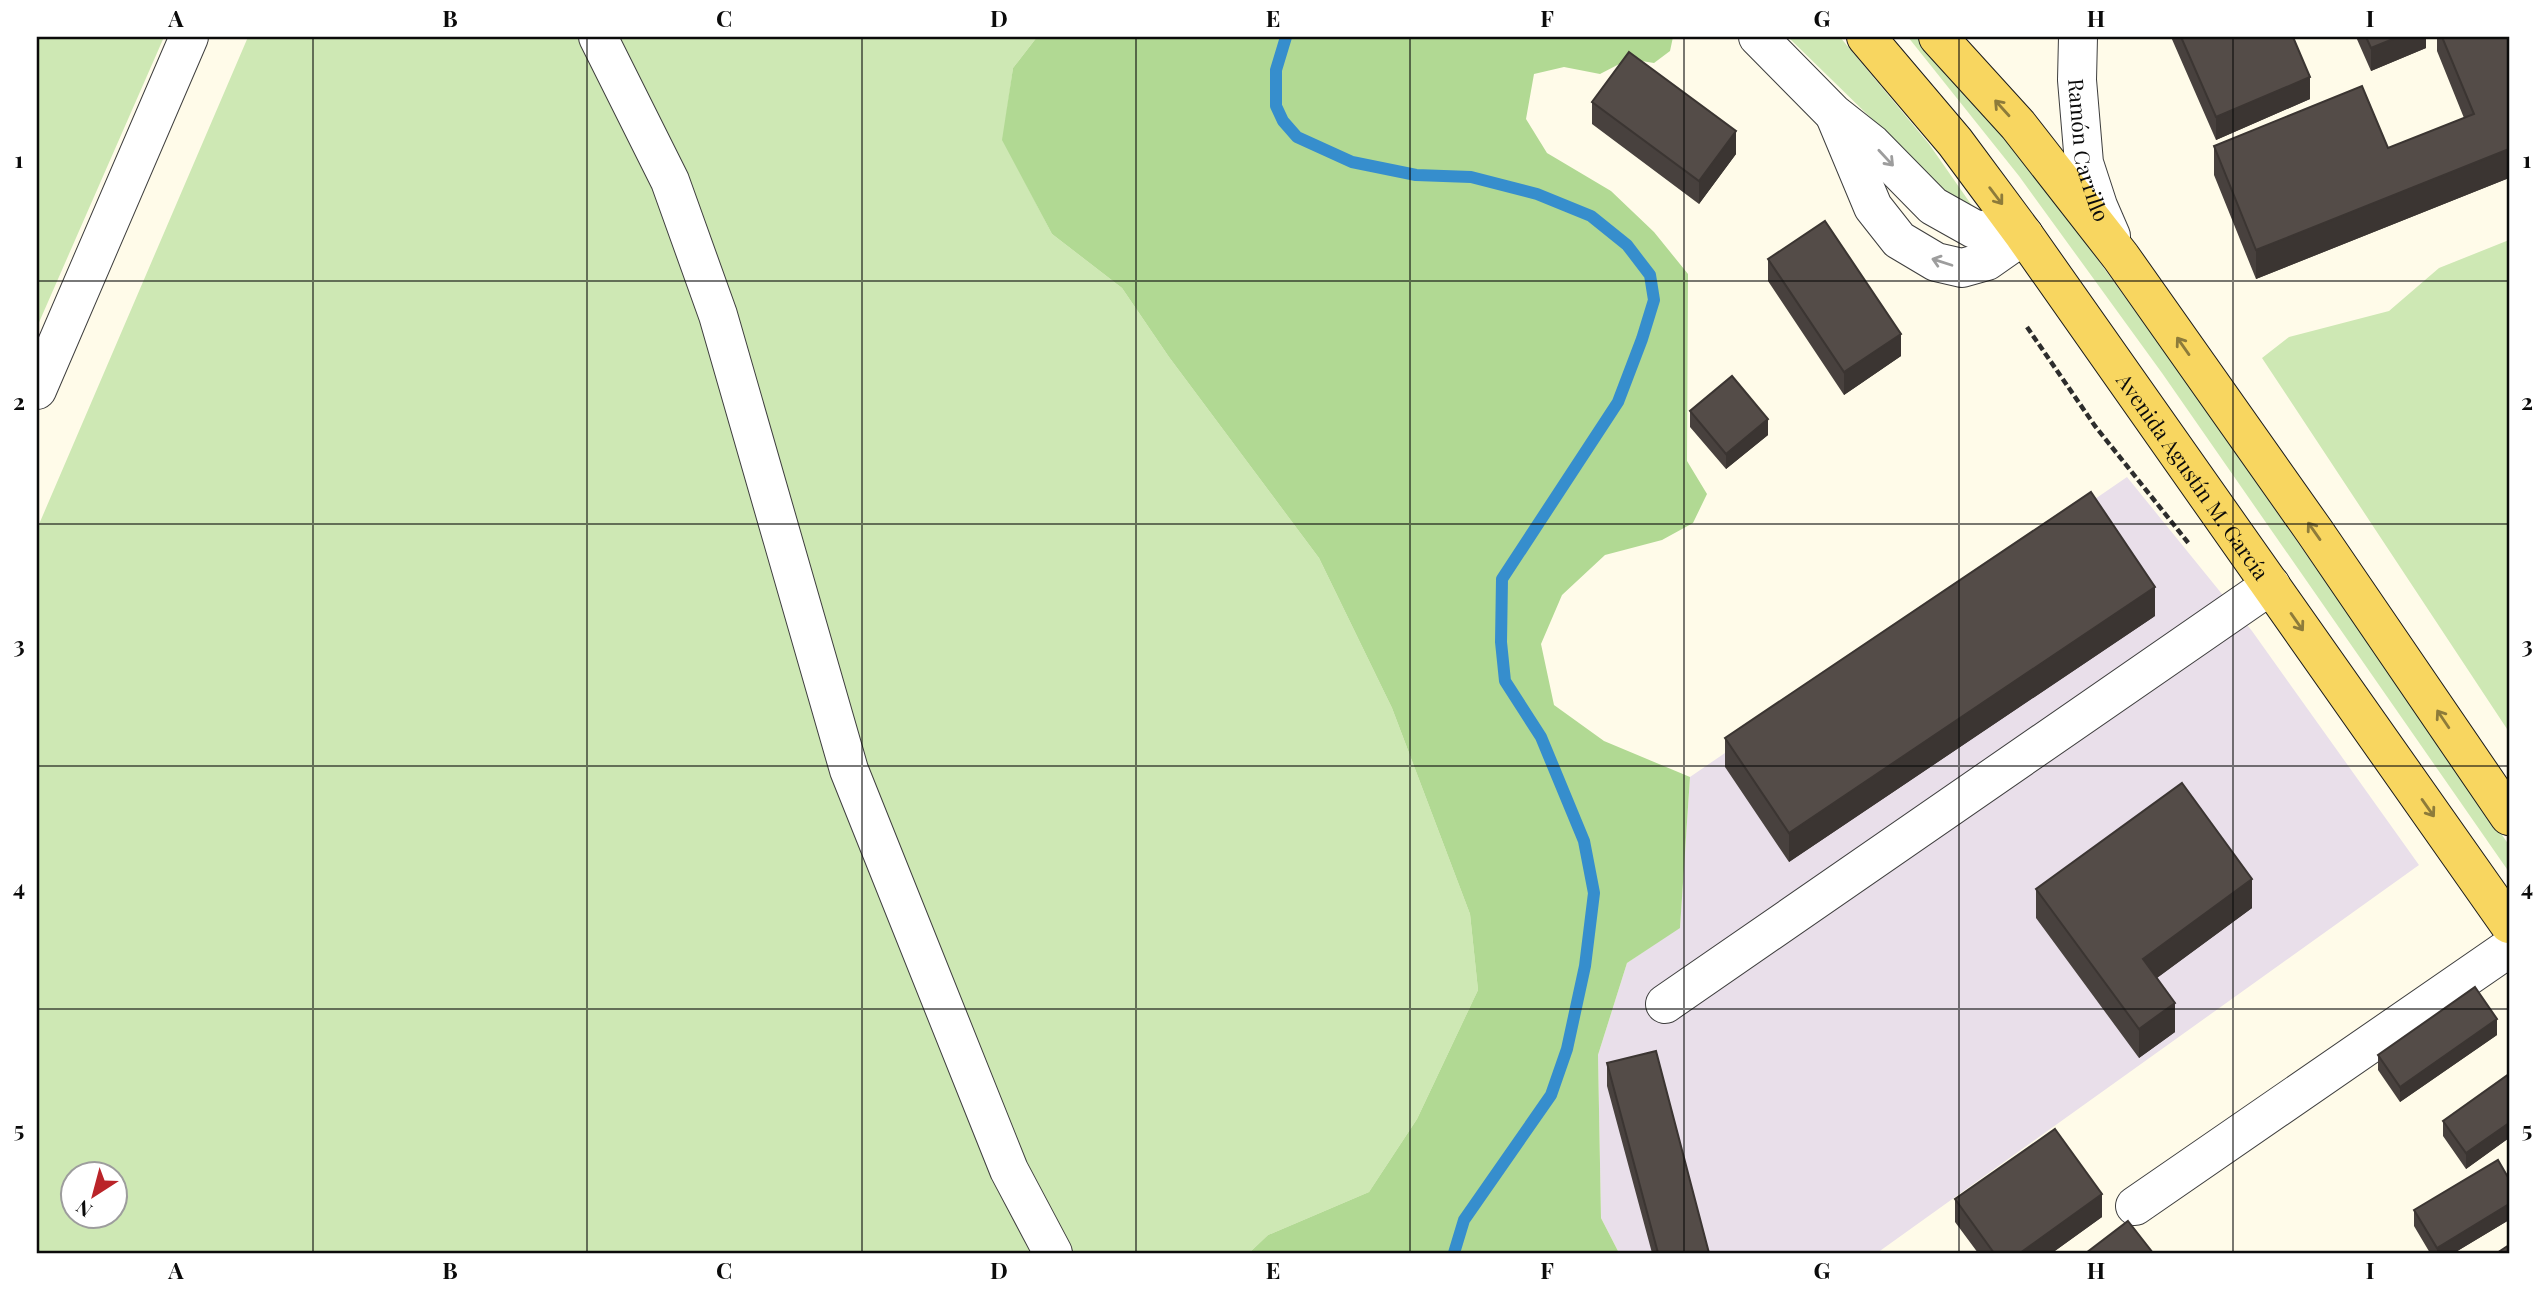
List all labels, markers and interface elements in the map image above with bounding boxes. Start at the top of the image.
text: A [167,2,184,33]
text: B [442,2,458,33]
text: C [716,2,732,33]
text: D [990,2,1008,33]
text: E [1266,2,1280,33]
text: F [1540,2,1554,33]
text: G [1814,2,1831,33]
text: H [2087,2,2105,33]
text: I [2366,2,2374,33]
street label: Ramón Carrillo [2063,77,2117,225]
one-way arrow [1994,100,2011,117]
text: 1 [15,143,24,174]
text: 1 [2523,143,2532,174]
one-way arrow [1877,149,1894,166]
one-way arrow [1988,187,2003,205]
one-way arrow [1931,255,1953,268]
one-way arrow [2176,337,2190,356]
street label: Avenida Agustín M. García [2111,366,2276,585]
text: 2 [13,385,25,416]
text: 2 [2521,385,2533,416]
one-way arrow [2307,522,2321,542]
one-way arrow [2290,612,2304,631]
text: 3 [13,628,25,659]
text: 3 [2521,628,2533,659]
one-way arrow [2436,710,2450,729]
one-way arrow [2421,798,2435,817]
text: 4 [13,871,25,902]
text: 4 [2521,871,2533,902]
text: 5 [14,1113,24,1144]
text: 5 [2522,1113,2532,1144]
north arrow [60,1160,130,1230]
text: N [70,1195,97,1224]
text: A [167,1254,184,1285]
text: B [442,1254,458,1285]
text: C [716,1254,732,1285]
text: D [990,1254,1008,1285]
text: E [1266,1254,1280,1285]
text: F [1540,1254,1554,1285]
text: G [1814,1254,1831,1285]
text: H [2087,1254,2105,1285]
text: I [2366,1254,2374,1285]

